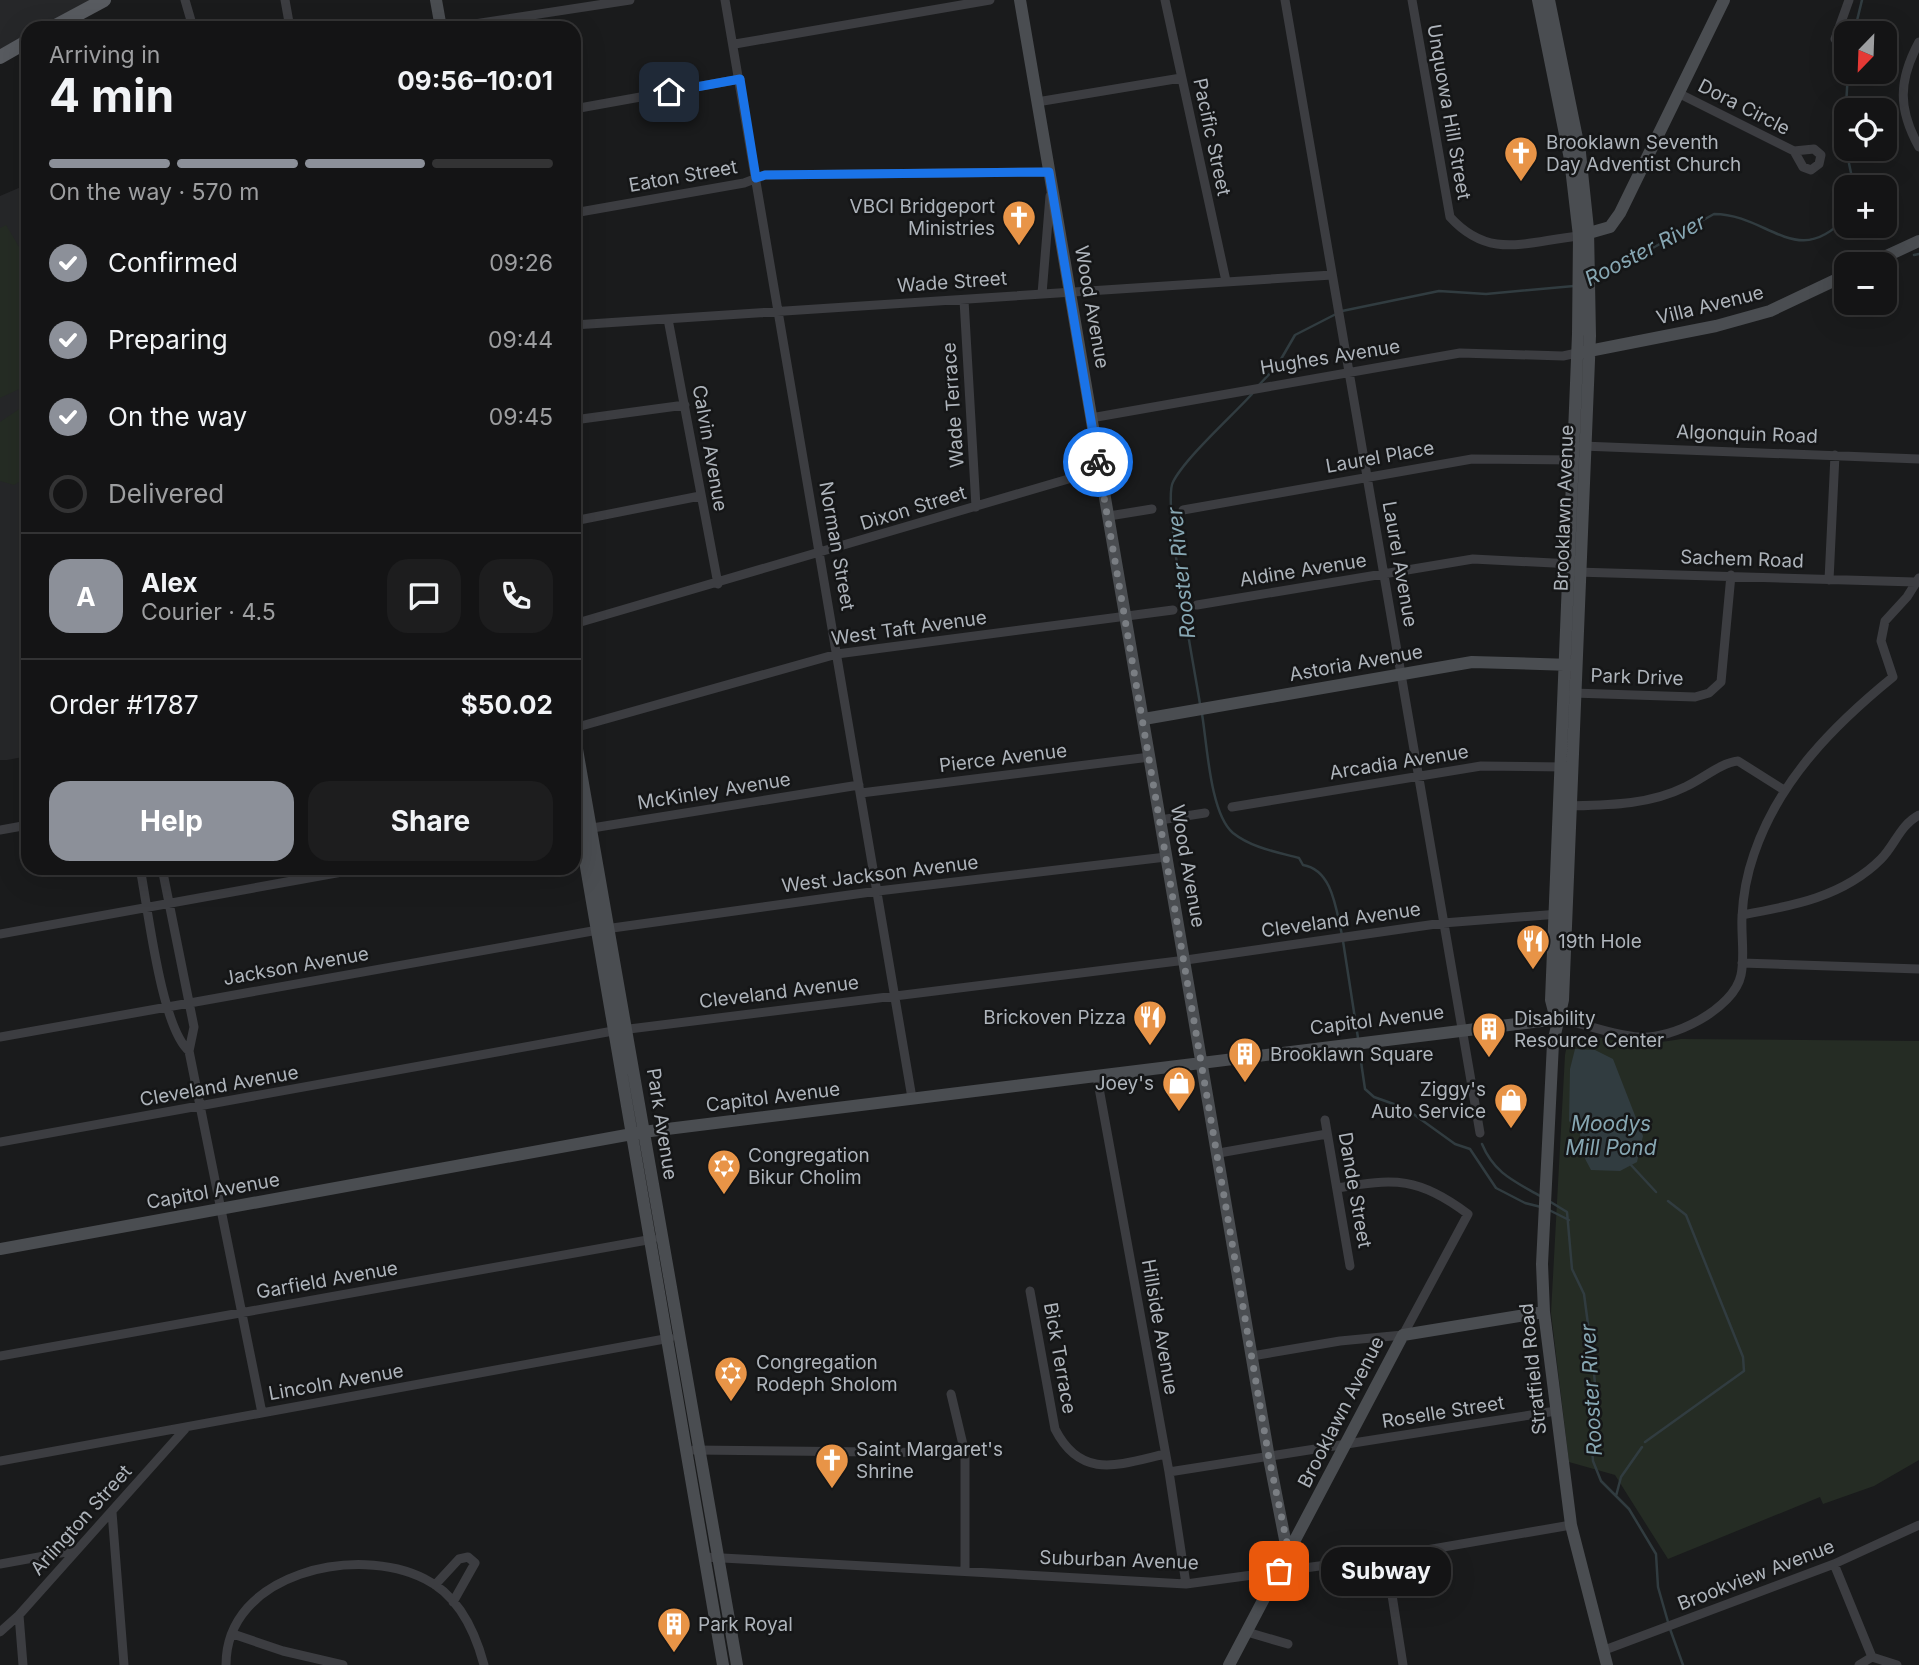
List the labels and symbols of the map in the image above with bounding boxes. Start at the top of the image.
north arrow [1834,21,1897,84]
street label: Unquowa Hill Street [1422,22,1476,202]
pin [639,62,699,122]
street label: Dora Circle [1694,74,1794,140]
street label: Pacific Street [1188,76,1236,198]
place label: Brooklawn Seventh Day Adventist Church [1546,131,1741,176]
church icon: Brooklawn Seventh Day Adventist Church [1502,134,1540,183]
street label: Eaton Street [627,155,739,197]
place label: VBCI Bridgeport Ministries [850,195,995,240]
church icon: VBCI Bridgeport Ministries [1000,198,1038,247]
water label: Rooster River [1580,208,1710,291]
street label: Wood Avenue [1070,244,1114,370]
street label: Wade Street [896,267,1008,297]
street label: Villa Avenue [1654,281,1766,329]
street label: Hughes Avenue [1258,335,1402,379]
street label: Wade Terrace [937,342,969,468]
street label: Calvin Avenue [688,383,732,513]
street label: Algonquin Road [1676,420,1818,448]
street label: Brooklawn Avenue [1550,424,1578,592]
courier [1063,427,1133,497]
street label: Laurel Place [1324,436,1436,478]
street label: Norman Street [814,480,860,612]
street label: Dixon Street [857,481,969,535]
street label: Laurel Avenue [1378,499,1422,629]
water label: Rooster River [1162,505,1200,640]
street label: Sachem Road [1680,545,1804,573]
street label: Aldine Avenue [1238,549,1368,591]
street label: West Taft Avenue [830,606,988,650]
street label: Astoria Avenue [1287,640,1425,686]
street label: Park Drive [1590,664,1684,690]
street label: Pierce Avenue [938,739,1068,777]
street label: Arcadia Avenue [1328,740,1470,784]
street label: McKinley Avenue [636,768,792,814]
street label: Wood Avenue [1166,803,1210,929]
street label: West Jackson Avenue [780,851,980,897]
street label: Cleveland Avenue [1260,897,1422,943]
restaurant icon: 19th Hole [1514,922,1552,971]
place label: 19th Hole [1558,930,1642,953]
street label: Jackson Avenue [221,942,371,990]
street label: Cleveland Avenue [698,971,860,1013]
restaurant icon: Brickoven Pizza [1131,998,1169,1047]
street label: Capitol Avenue [1309,1000,1445,1040]
place label: Brickoven Pizza [983,1006,1126,1029]
place label: Disability Resource Center [1514,1007,1664,1052]
building icon: Disability Resource Center [1470,1010,1508,1059]
building icon: Brooklawn Square [1226,1035,1264,1084]
place label: Brooklawn Square [1270,1043,1434,1066]
street label: Cleveland Avenue [138,1061,300,1111]
shop icon: Joey's [1160,1064,1198,1113]
street label: Park Avenue [642,1067,682,1181]
place label: Joey's [1095,1072,1154,1095]
street label: Capitol Avenue [705,1077,841,1117]
place label: Ziggy's Auto Service [1371,1078,1486,1123]
shop icon: Ziggy's Auto Service [1492,1081,1530,1130]
water label: Moodys Mill Pond [1565,1111,1657,1160]
street label: Dande Street [1333,1130,1377,1250]
place label: Congregation Bikur Cholim [748,1144,870,1189]
synagogue icon: Congregation Bikur Cholim [705,1147,743,1196]
street label: Capitol Avenue [145,1168,281,1214]
street label: Garfield Avenue [254,1256,400,1304]
street label: Hillside Avenue [1137,1257,1183,1397]
street label: Bick Terrace [1039,1300,1081,1416]
street label: Stratfield Road [1515,1302,1551,1436]
water label: Rooster River [1575,1322,1607,1457]
street label: Brooklawn Avenue [1293,1333,1389,1491]
place label: Congregation Rodeph Sholom [756,1351,898,1396]
synagogue icon: Congregation Rodeph Sholom [712,1354,750,1403]
street label: Lincoln Avenue [267,1359,405,1405]
street label: Roselle Street [1380,1391,1506,1433]
place label: Saint Margaret's Shrine [856,1438,1003,1483]
church icon: Saint Margaret's Shrine [813,1441,851,1490]
street label: Arlington Street [26,1460,136,1580]
street label: Brookview Avenue [1674,1534,1838,1616]
pin [1249,1541,1309,1601]
street label: Suburban Avenue [1039,1546,1199,1574]
callout: Subway [1321,1546,1450,1596]
building icon: Park Royal [655,1605,693,1654]
place label: Park Royal [698,1613,793,1636]

